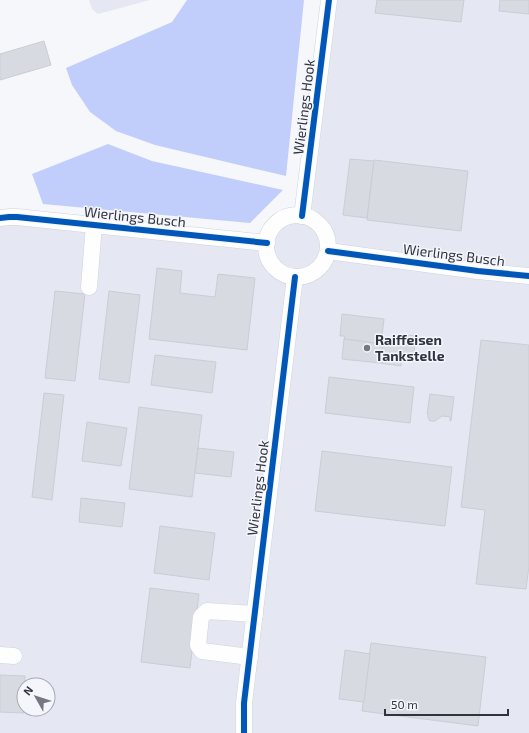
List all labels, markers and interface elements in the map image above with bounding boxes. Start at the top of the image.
street label: Wierlings Hook [289,58,318,156]
street label: Wierlings Busch [83,203,187,230]
street label: Wierlings Busch [402,240,506,269]
place label: Raiffeisen Tankstelle [375,331,445,364]
marker: Raiffeisen Tankstelle [362,343,372,353]
street label: Wierlings Hook [243,439,272,537]
north arrow [16,677,56,717]
text: N [20,683,35,698]
scale bar [385,691,508,717]
text: 50 m [391,697,418,711]

